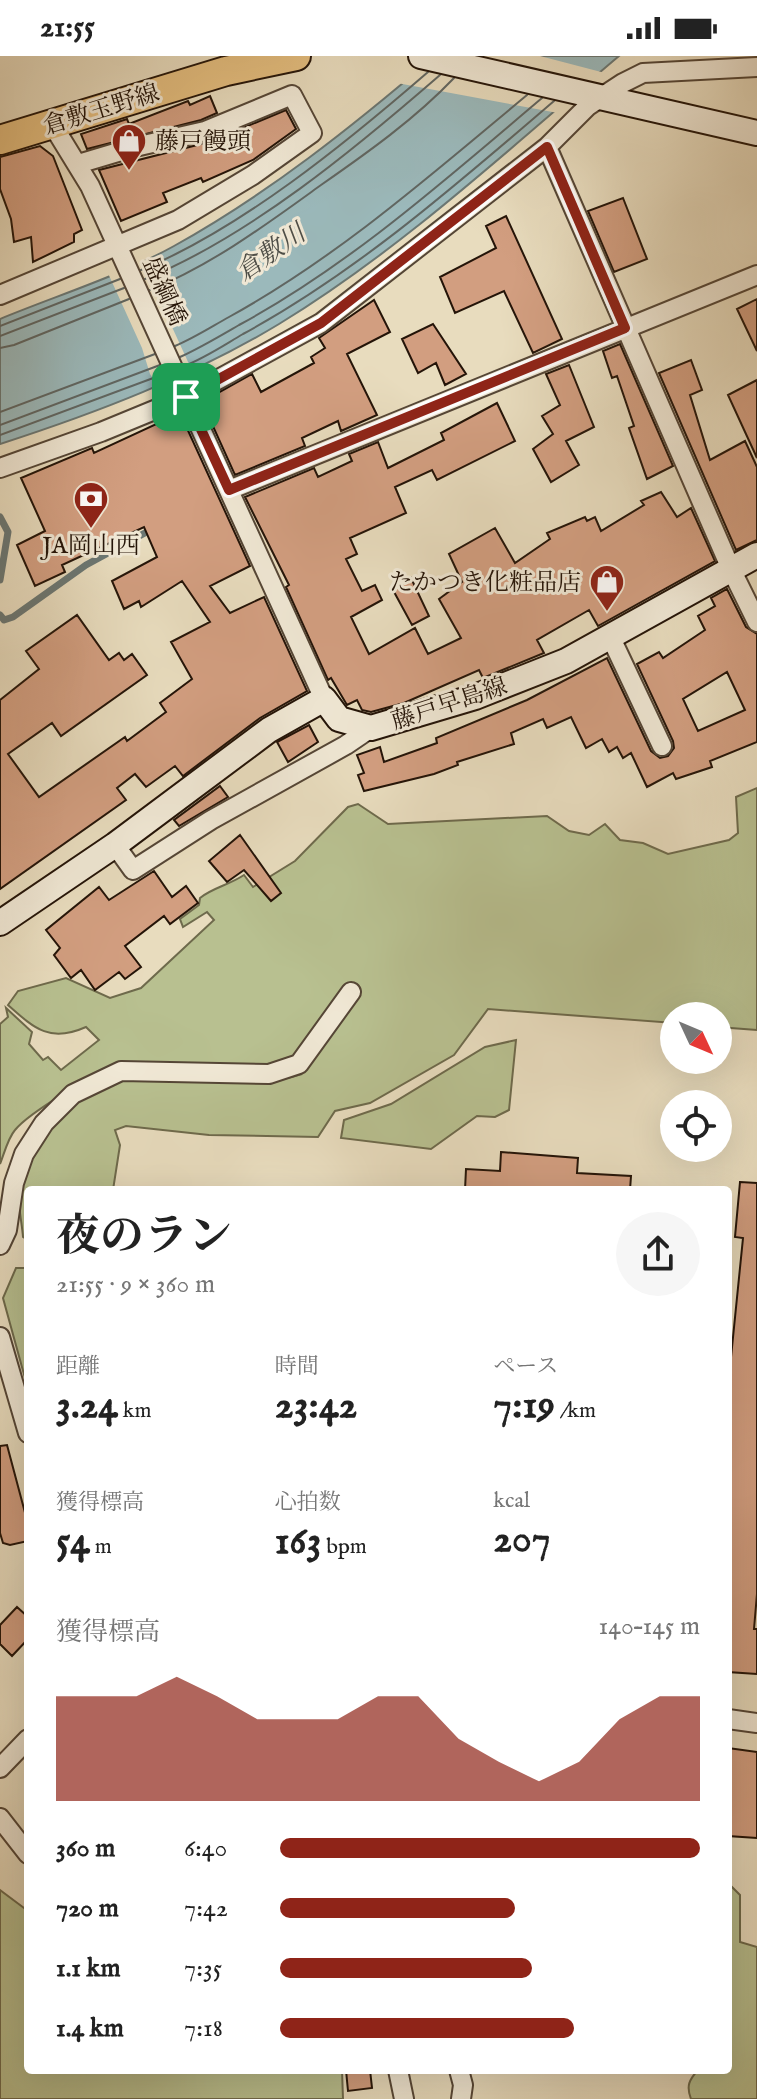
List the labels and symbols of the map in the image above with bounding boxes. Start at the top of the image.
street label: 倉敷玉野線 [40,78,163,143]
shop icon: 藤戸饅頭 [110,122,148,172]
place label: 藤戸饅頭 [155,127,251,158]
water label: 倉敷川 [229,216,315,289]
street label: 盛綱橋 [135,252,192,331]
pin [152,363,220,431]
bank icon: JA岡山西 [72,480,110,530]
place label: JA岡山西 [39,531,140,562]
shop icon: たかつき化粧品店 [588,563,626,613]
place label: たかつき化粧品店 [389,568,581,599]
street label: 藤戸早島線 [388,671,511,738]
north arrow [660,1002,732,1074]

